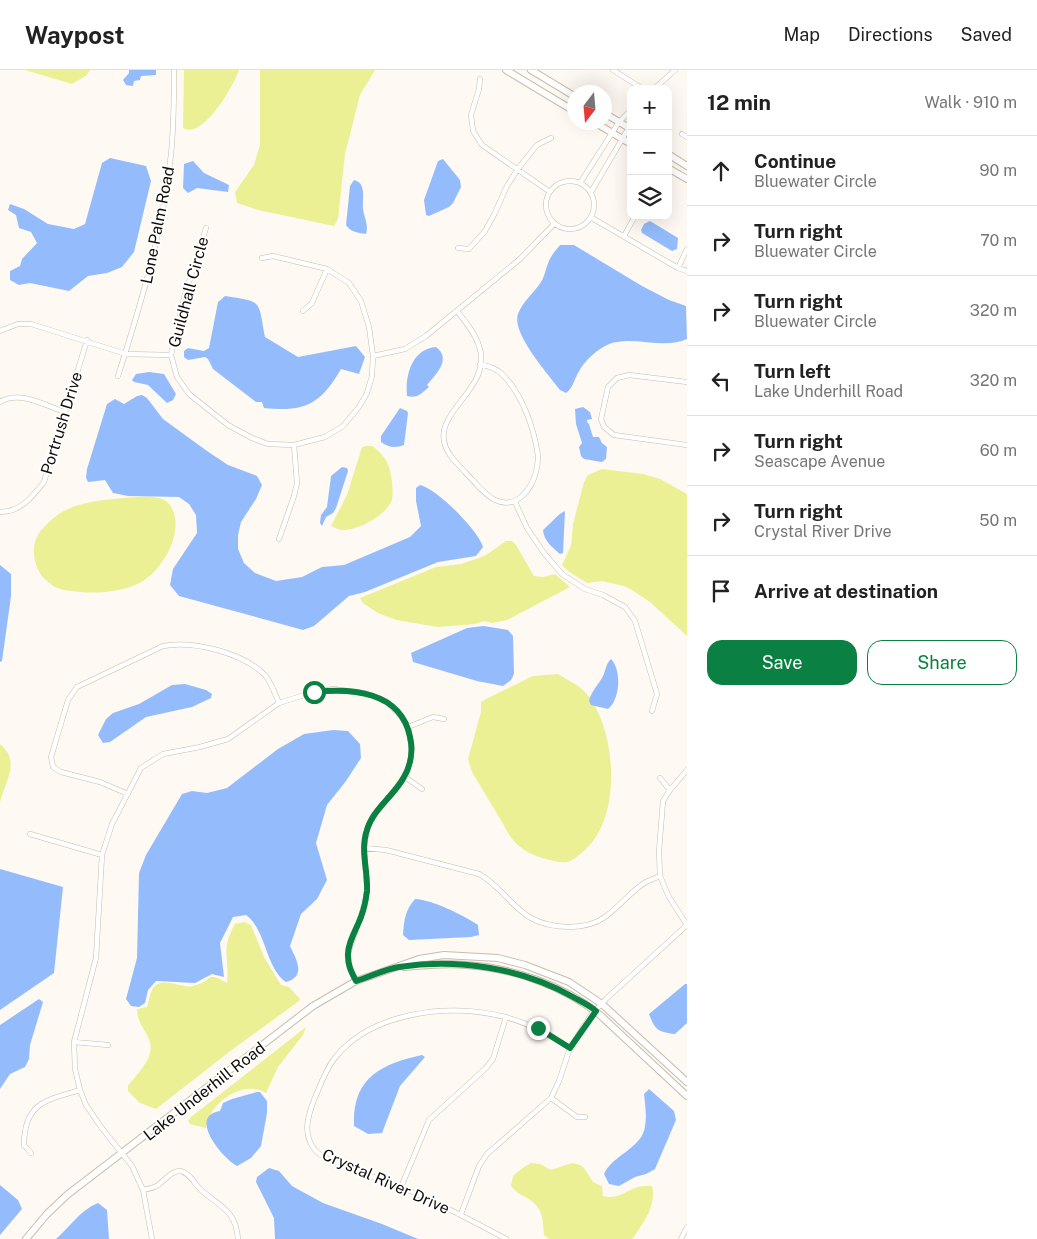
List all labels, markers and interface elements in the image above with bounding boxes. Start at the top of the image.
text: Waypost [25,21,125,49]
text: Map [783,24,820,45]
text: Directions [848,24,933,45]
text: Saved [961,24,1012,45]
north arrow [567,85,612,130]
map controls [627,85,672,220]
button: + [627,85,672,130]
text: 12 min [707,90,771,115]
text: Walk · 910 m [924,93,1017,112]
button: − [627,130,672,175]
text: Continue [754,150,836,172]
icon: ahead [707,157,735,185]
text: 90 m [980,161,1017,180]
street label: Lone Palm Road [137,165,178,285]
text: Bluewater Circle [754,172,877,191]
button: layers [627,175,672,220]
text: Turn right [754,220,843,242]
icon: right [707,227,735,255]
text: 70 m [980,231,1017,250]
street label: Guildhall Circle [165,235,212,350]
text: Bluewater Circle [754,242,877,261]
text: Turn right [754,290,843,312]
icon: right [707,297,735,325]
text: 320 m [970,301,1017,320]
text: Bluewater Circle [754,312,877,331]
text: Turn left [754,360,831,382]
icon: left [707,367,735,395]
street label: Portrush Drive [37,369,86,477]
text: 320 m [970,371,1017,390]
text: Lake Underhill Road [754,382,903,401]
text: Turn right [754,430,843,452]
icon: right [707,437,735,465]
text: 60 m [980,441,1017,460]
text: Seascape Avenue [754,452,885,471]
text: Turn right [754,500,843,522]
icon: right [707,507,735,535]
text: 50 m [979,511,1017,530]
text: Crystal River Drive [754,522,892,541]
icon: arrive [707,577,735,605]
text: Arrive at destination [754,580,938,602]
button: Save [707,640,857,685]
button: Share [867,640,1017,685]
route start [303,681,326,704]
route end [527,1017,550,1040]
street label: Lake Underhill Road [140,1038,269,1145]
street label: Crystal River Drive [319,1145,453,1218]

